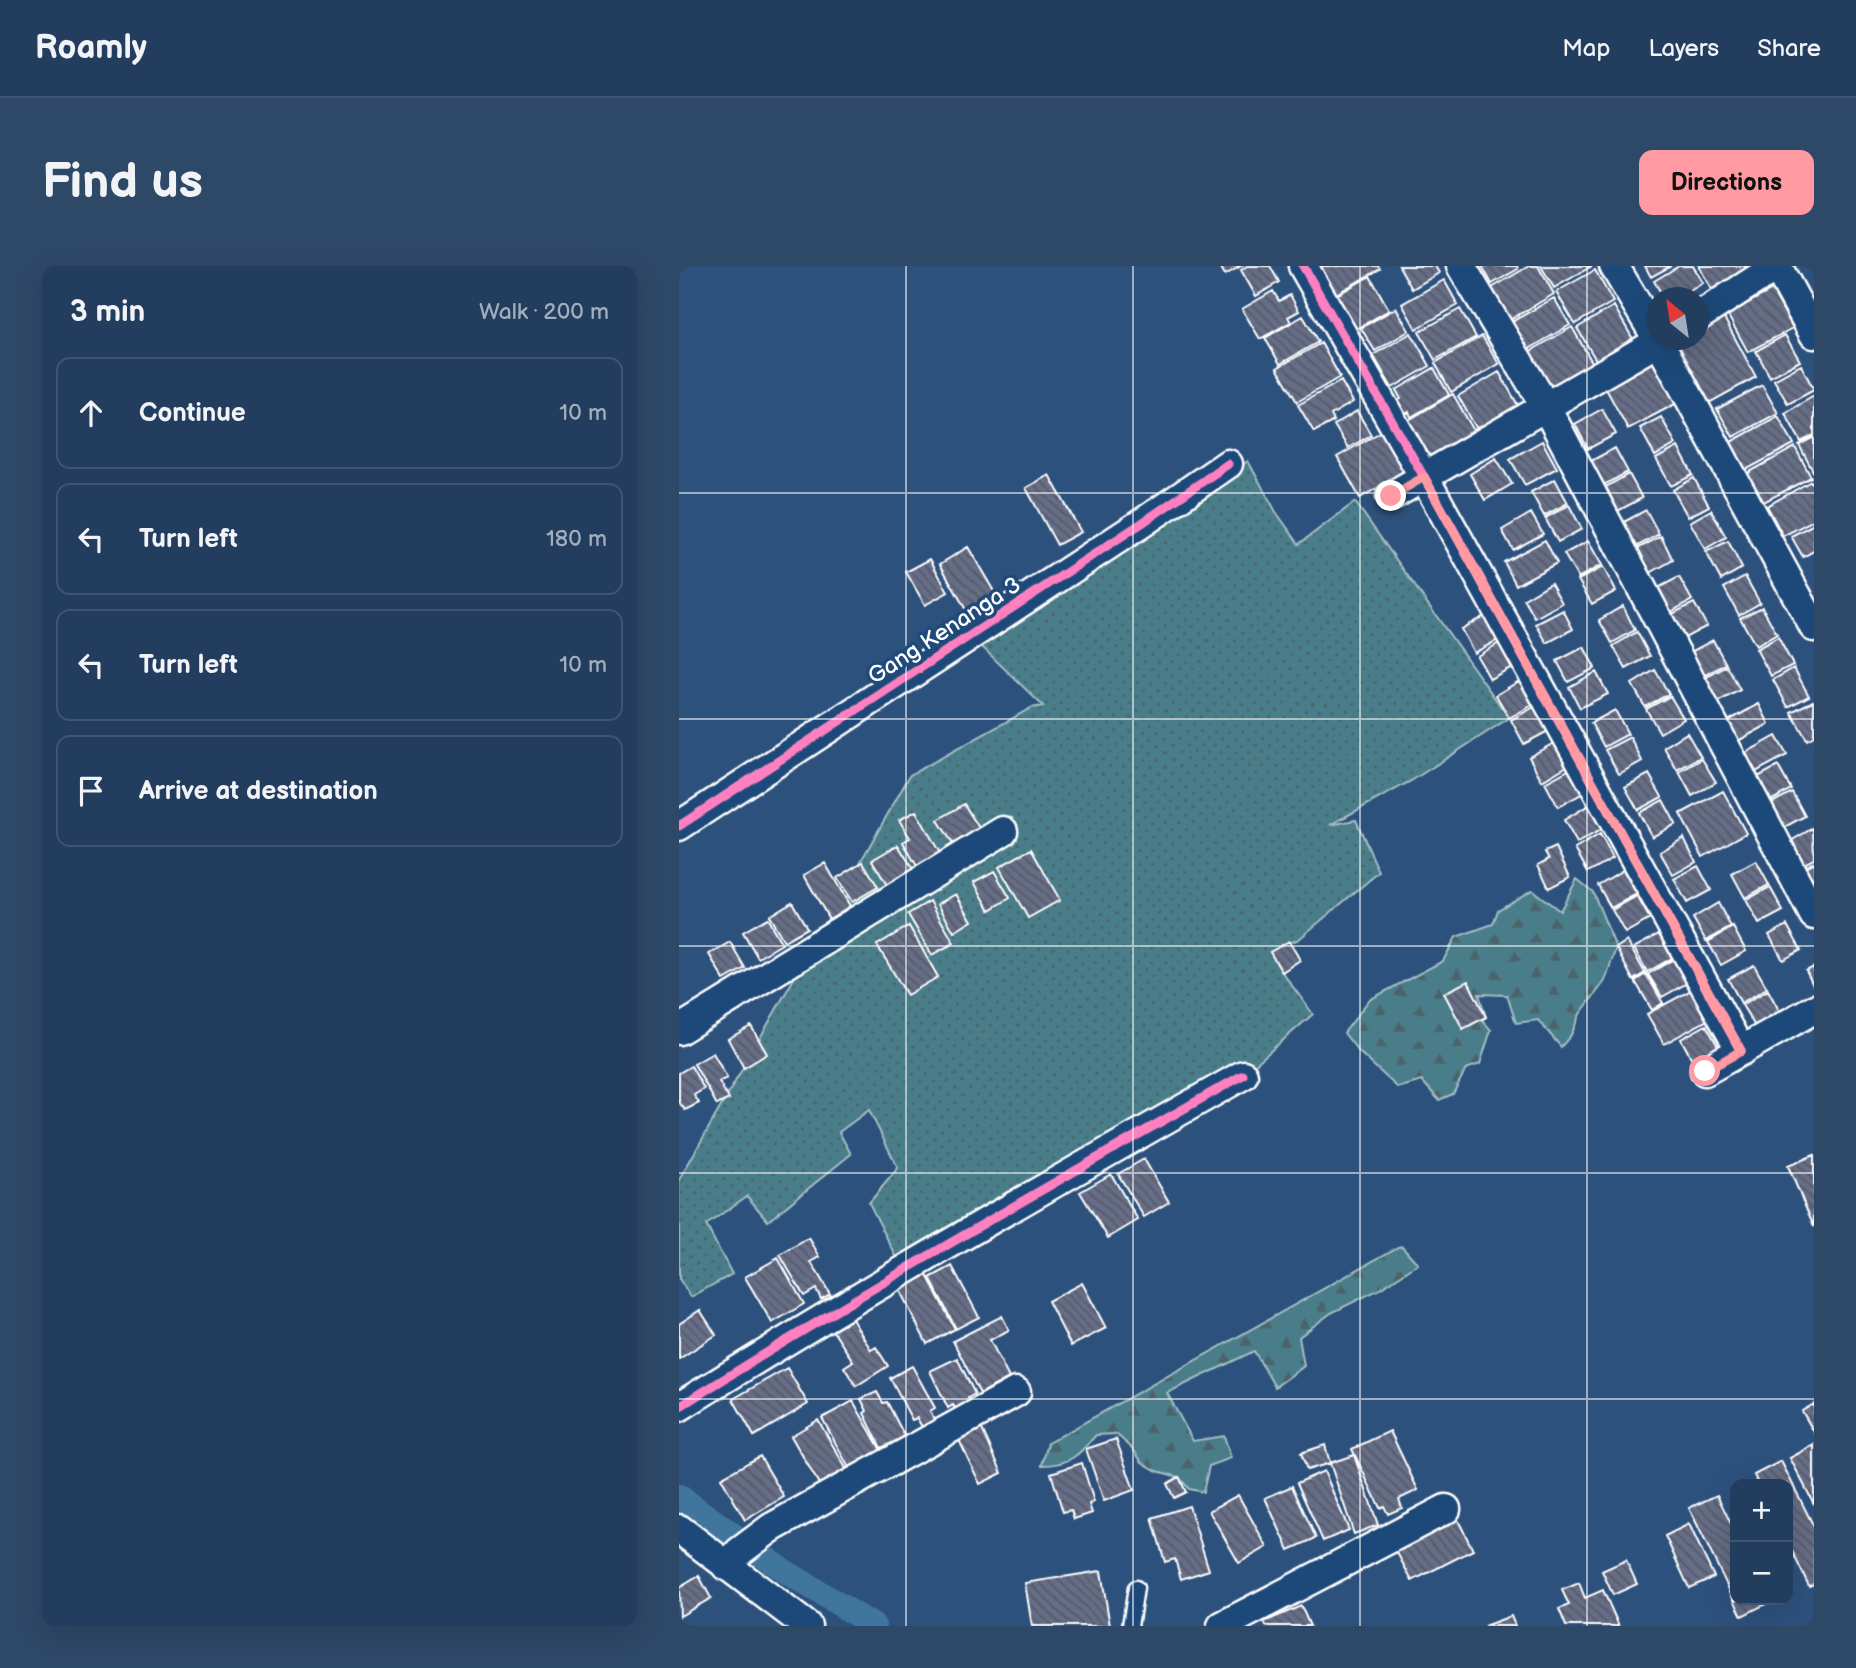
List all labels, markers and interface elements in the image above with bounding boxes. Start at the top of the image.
text: Roamly [35,28,147,68]
text: Map [1562,34,1610,63]
text: Layers [1648,34,1719,63]
text: Share [1757,34,1821,63]
button: Directions [1639,150,1814,215]
text: Find us [42,153,203,212]
north arrow [1646,287,1709,350]
text: 3 min [70,294,145,330]
text: Walk · 200 m [479,298,609,326]
icon: ahead [72,394,110,432]
text: Continue [139,398,246,429]
text: 10 m [559,399,607,427]
route end [1375,480,1406,511]
icon: left [72,520,110,558]
text: Turn left [139,524,238,555]
text: 180 m [546,525,607,553]
street label: Gang Kenanga 3 [863,571,1026,691]
icon: left [72,646,110,684]
text: Turn left [139,650,238,681]
text: 10 m [559,651,607,679]
icon: arrive [72,772,110,810]
text: Arrive at destination [139,776,378,807]
route start [1689,1055,1720,1086]
map controls [1730,1479,1793,1605]
button: + [1730,1479,1793,1542]
button: − [1730,1542,1793,1605]

